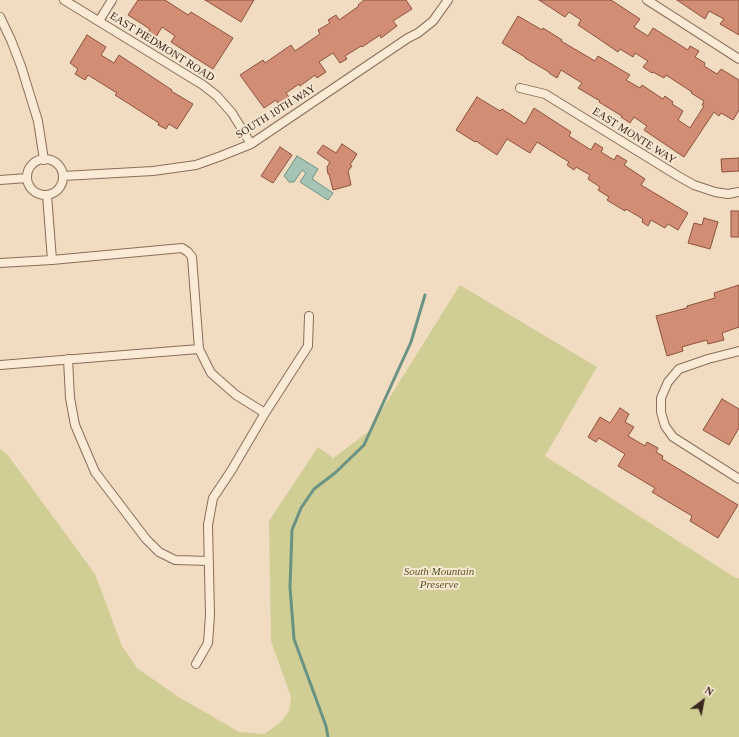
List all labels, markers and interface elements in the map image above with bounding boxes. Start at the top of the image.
street label: EAST PIEDMONT ROAD [107,9,217,85]
street label: SOUTH 10TH WAY [234,82,318,142]
street label: EAST MONTE WAY [590,105,678,167]
park label: South Mountain Preserve [404,565,474,591]
north arrow [683,681,723,721]
text: N [703,684,716,698]

